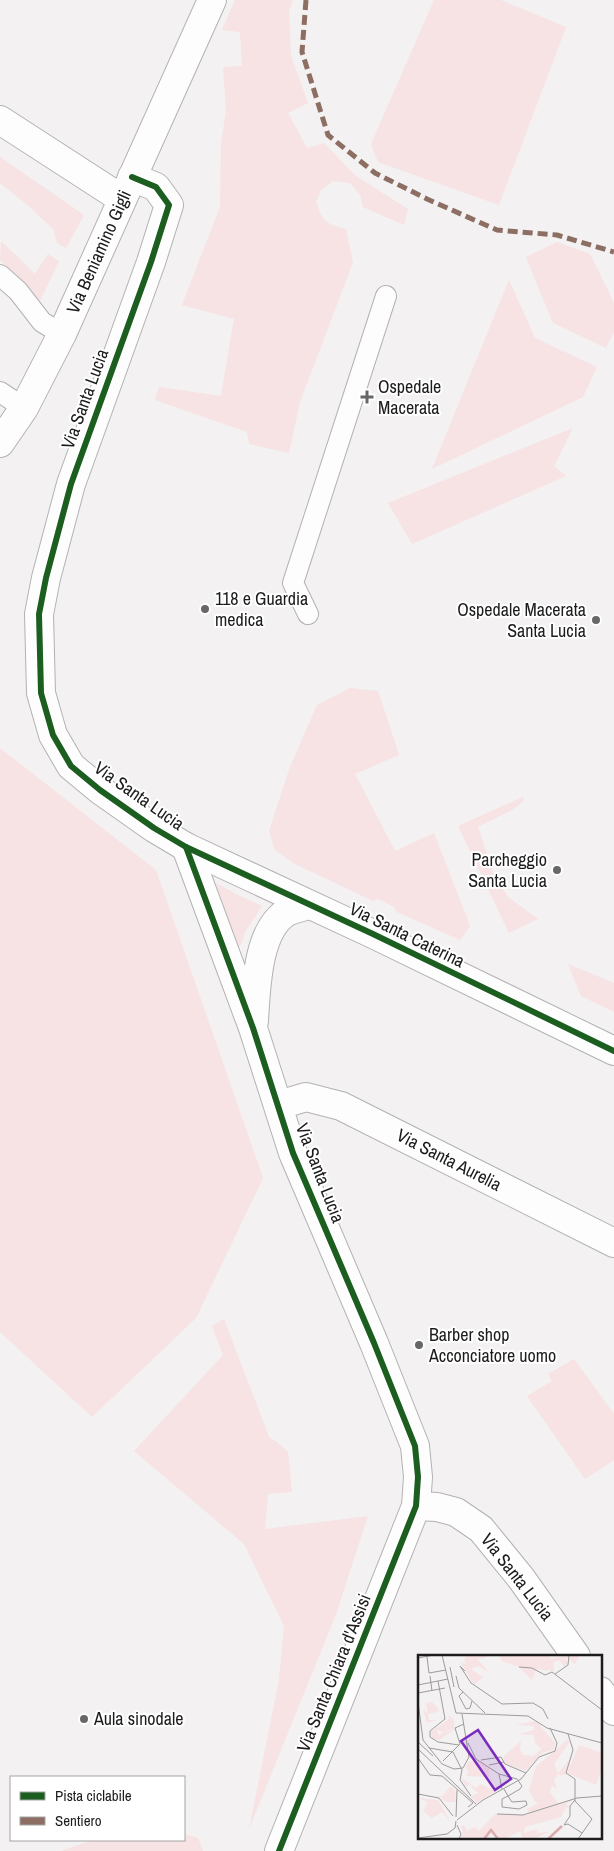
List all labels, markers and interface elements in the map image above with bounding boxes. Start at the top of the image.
street label: Via Beniamino Gigli [60,186,137,317]
street label: Via Santa Lucia [55,345,114,452]
place label: Ospedale Macerata [378,374,441,420]
marker: Ospedale Macerata [360,390,374,404]
place label: 118 e Guardia medica [215,586,308,632]
place label: Ospedale Macerata Santa Lucia [457,597,586,643]
marker: 118 e Guardia medica [199,603,211,615]
marker: Ospedale Macerata Santa Lucia [590,614,602,626]
street label: Via Santa Lucia [89,755,189,836]
place label: Parcheggio Santa Lucia [468,847,547,893]
marker: Parcheggio Santa Lucia [551,864,563,876]
street label: Via Santa Caterina [345,896,469,973]
street label: Via Santa Lucia [290,1119,351,1226]
street label: Via Santa Aurelia [392,1122,506,1197]
place label: Barber shop Acconciatore uomo [428,1322,556,1368]
marker: Barber shop Acconciatore uomo [413,1339,425,1351]
street label: Via Santa Lucia [475,1528,560,1626]
street label: Via Santa Chiara d'Assisi [290,1590,377,1756]
inset map [418,1655,602,1838]
place label: Aula sinodale [93,1706,183,1731]
marker: Aula sinodale [78,1713,90,1725]
legend [10,1776,185,1841]
text: Pista ciclabile [55,1785,132,1806]
text: Sentiero [55,1810,102,1831]

